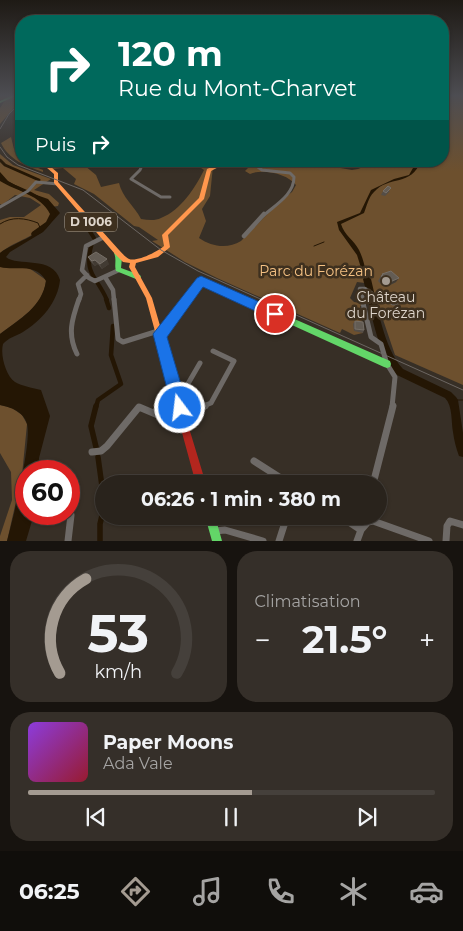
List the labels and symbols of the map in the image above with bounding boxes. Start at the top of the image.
road number: D 1006 [65,212,117,232]
park label: Parc du Forézan [259,262,373,280]
marker: Château du Forézan [380,275,392,287]
place label: Château du Forézan [347,288,425,322]
pin [254,293,296,335]
position arrow [153,381,205,433]
speed limit sign: 60 [15,460,80,525]

